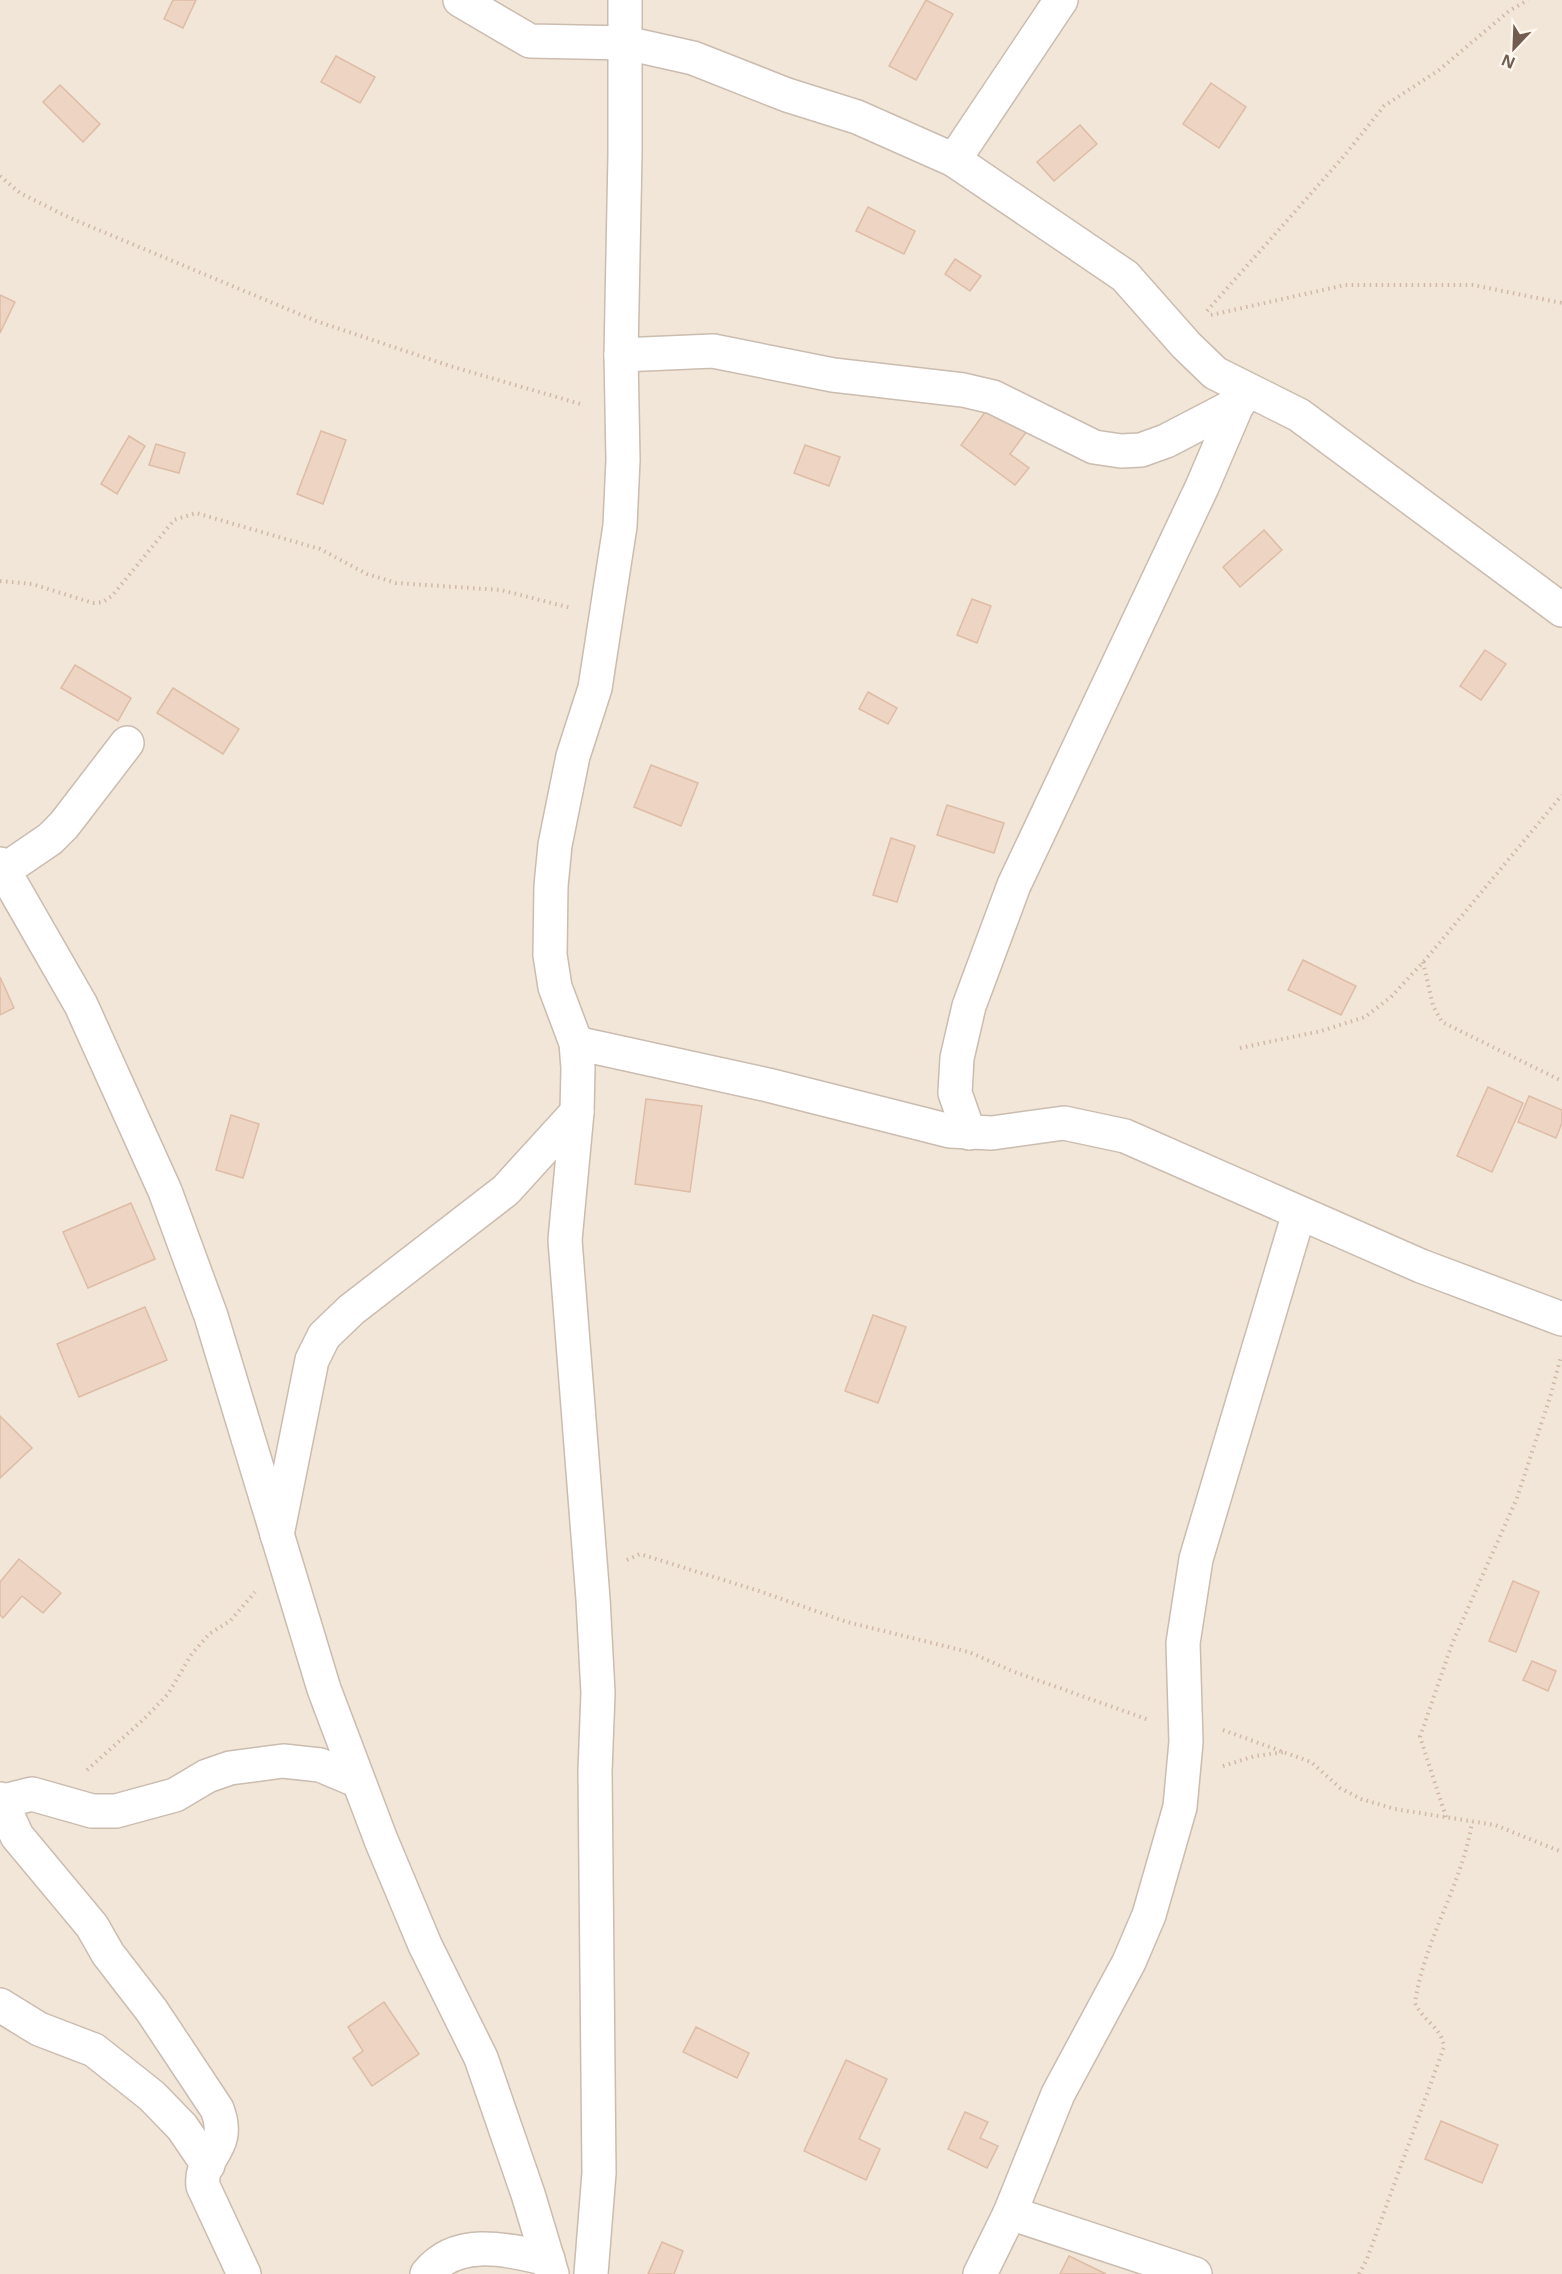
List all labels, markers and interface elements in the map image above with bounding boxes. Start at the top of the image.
north arrow [1484,18,1544,78]
text: N [1498,49,1518,74]

